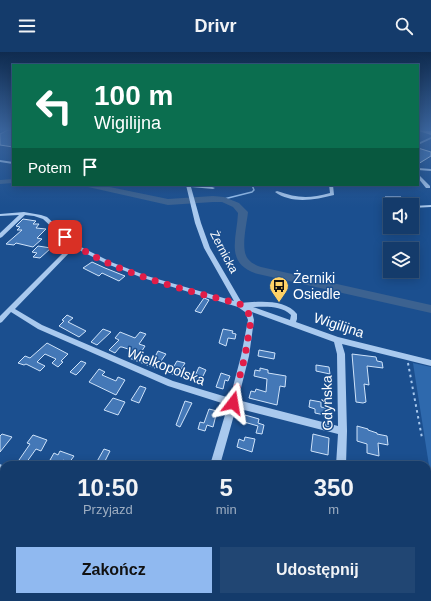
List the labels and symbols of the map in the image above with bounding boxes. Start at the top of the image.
pin [48,220,82,254]
street label: Żernicka [207,228,241,276]
place label: Żerniki Osiedle [293,269,341,302]
bus stop icon: Żerniki Osiedle [268,275,290,303]
street label: Wigilijna [312,309,366,341]
street label: Wielkopolska [125,344,208,388]
street label: Gdyńska [319,375,335,431]
position arrow [212,382,254,424]

